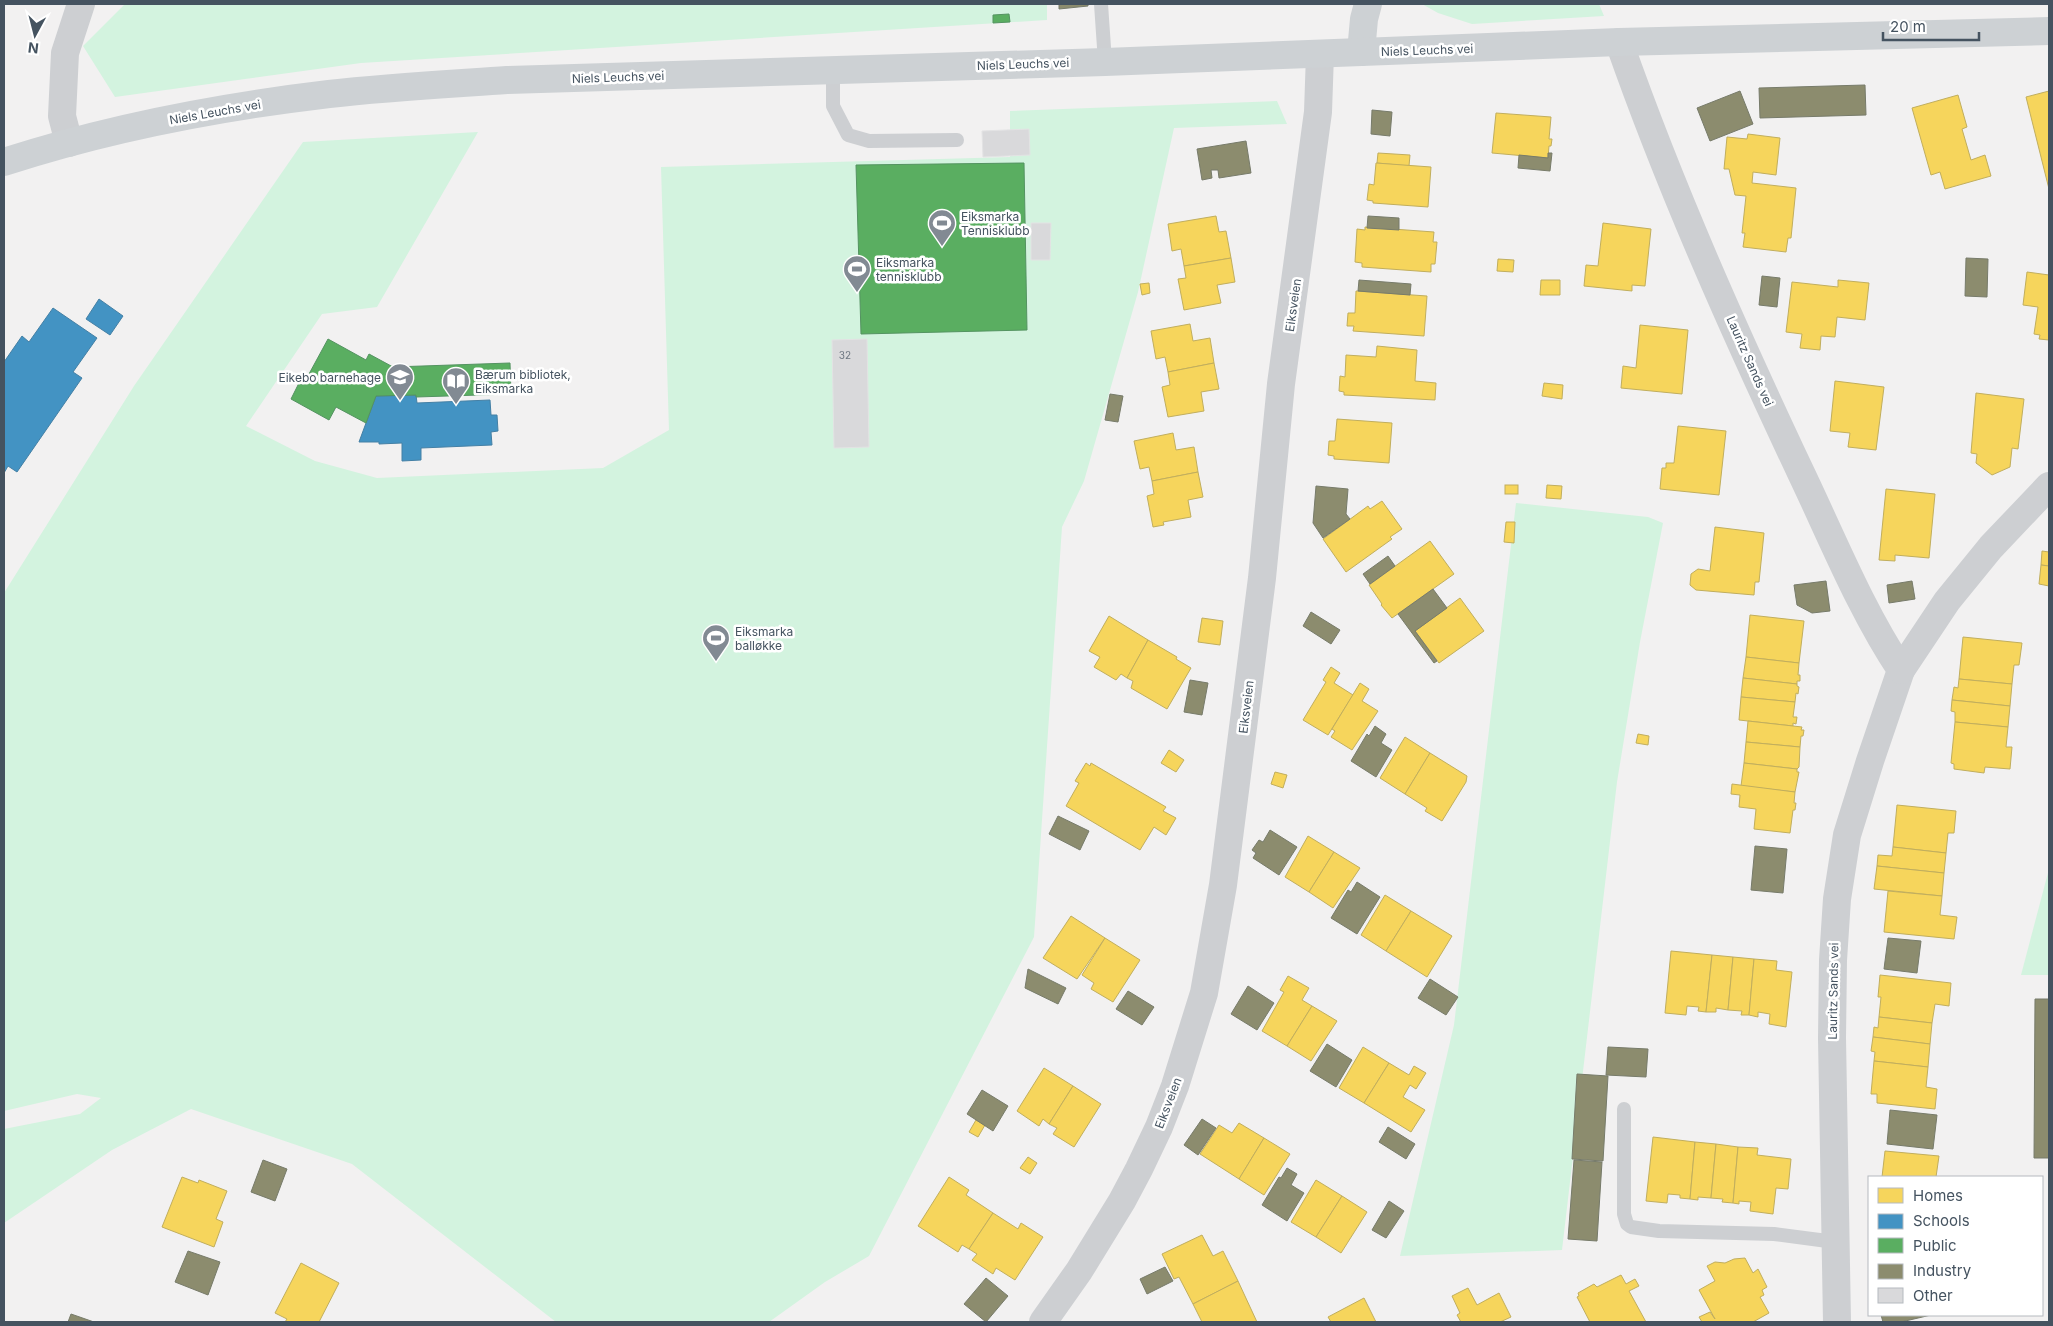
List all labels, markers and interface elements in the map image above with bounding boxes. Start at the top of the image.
north arrow [10,10,60,60]
scale bar [1883,10,1979,42]
text: 20 m [1890,17,1926,36]
text: N [27,39,40,57]
street label: Niels Leuchs vei [1381,41,1474,59]
street label: Niels Leuchs vei [977,55,1070,73]
street label: Niels Leuchs vei [572,68,665,86]
street label: Niels Leuchs vei [168,97,262,127]
sports icon: Eiksmarka Tennisklubb [927,208,957,247]
place label: Eiksmarka Tennisklubb [961,209,1030,238]
sports icon: Eiksmarka tennisklubb [842,254,872,293]
place label: Eiksmarka tennisklubb [876,255,942,284]
street label: Eiksveien [1282,277,1304,333]
street label: Lauritz Sands vei [1723,314,1777,409]
house number: 32 [839,349,851,361]
school or university icon: Eikebo barnehage [385,362,415,401]
library icon: Bærum bibliotek, Eiksmarka [441,366,471,405]
place label: Bærum bibliotek, Eiksmarka [475,367,571,396]
place label: Eikebo barnehage [278,370,381,385]
sports icon: Eiksmarka balløkke [701,623,731,662]
place label: Eiksmarka balløkke [735,624,793,653]
street label: Eiksveien [1235,680,1257,734]
street label: Lauritz Sands vei [1825,942,1841,1040]
street label: Eiksveien [1151,1075,1185,1131]
legend [1868,1176,2043,1316]
text: Homes [1913,1186,1963,1205]
text: Schools [1913,1211,1970,1230]
text: Public [1913,1236,1956,1255]
text: Industry [1913,1261,1972,1280]
text: Other [1913,1286,1953,1305]

